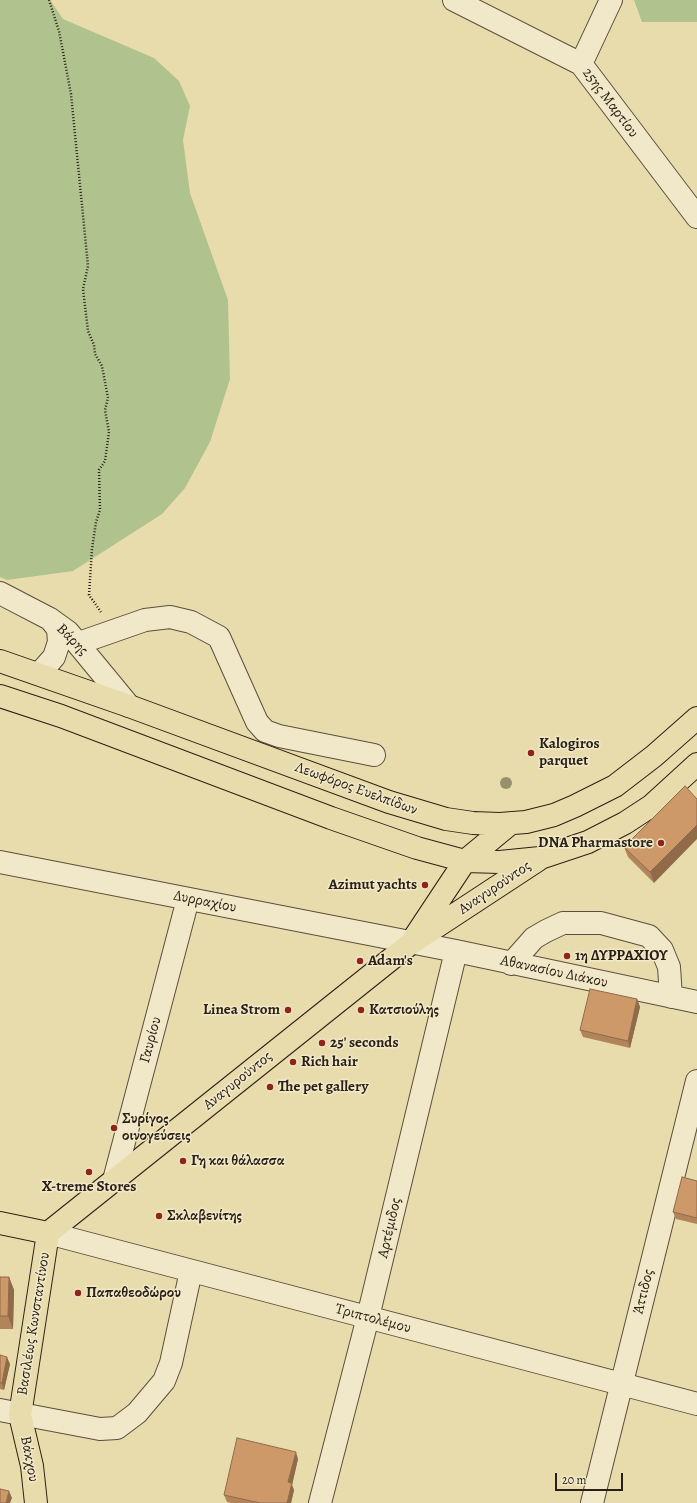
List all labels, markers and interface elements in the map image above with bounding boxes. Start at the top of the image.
street label: 25ης Μαρτίου [578,65,642,141]
street label: Βάρης [52,620,92,660]
place label: Kalogiros parquet [539,735,600,770]
marker: Kalogiros parquet [526,748,536,758]
street label: Λεωφόρος Ευελπίδων [292,759,420,819]
place label: DNA Pharmastore [538,834,653,852]
marker: DNA Pharmastore [656,838,666,848]
street label: Αναγυρούντος [455,857,535,919]
place label: Azimut yachts [328,876,417,894]
marker: Azimut yachts [420,880,430,890]
street label: Δυρραχίου [172,887,238,917]
place label: 1η ΔΥΡΡΑΧΙΟΥ [575,947,668,965]
marker: 1η ΔΥΡΡΑΧΙΟΥ [562,951,572,961]
place label: Adam's [368,952,413,970]
street label: Αθανασίου Διάκου [499,952,609,992]
marker: Adam's [355,956,365,966]
place label: Linea Strom [203,1001,280,1019]
place label: Κατσιούλης [369,1001,439,1019]
marker: Linea Strom [283,1005,293,1015]
marker: Κατσιούλης [356,1005,366,1015]
street label: Γαυρίου [136,1015,166,1065]
place label: 25' seconds [330,1034,399,1052]
marker: 25' seconds [317,1038,327,1048]
street label: Αναγυρούντος [200,1048,276,1114]
place label: Rich hair [301,1053,358,1071]
marker: Rich hair [288,1057,298,1067]
place label: The pet gallery [278,1078,368,1096]
marker: The pet gallery [265,1082,275,1092]
place label: Συρίγος οινογεύσεις [122,1110,191,1145]
marker: Συρίγος οινογεύσεις [109,1123,119,1133]
place label: Γη και θάλασσα [191,1152,285,1170]
marker: Γη και θάλασσα [178,1156,188,1166]
marker: X-treme Stores [84,1167,94,1177]
place label: X-treme Stores [42,1178,136,1196]
street label: Αρτέμιδος [374,1196,406,1260]
place label: Σκλαβενίτης [167,1207,242,1225]
marker: Σκλαβενίτης [154,1211,164,1221]
street label: Βασιλέως Κωνσταντίνου [14,1251,54,1397]
street label: Άττιδος [630,1267,658,1317]
place label: Παπαθεοδώρου [86,1284,181,1302]
marker: Παπαθεοδώρου [73,1288,83,1298]
street label: Τριπτολέμου [333,1300,413,1338]
street label: Βάκχου [16,1435,42,1483]
scale bar [557,1465,625,1491]
text: 20 m [562,1472,586,1488]

